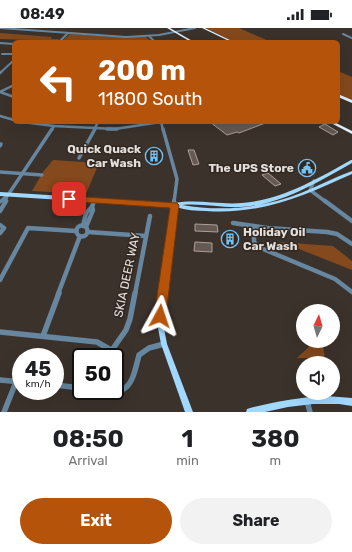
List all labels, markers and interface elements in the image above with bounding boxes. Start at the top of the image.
text: 08:49 [20,5,65,23]
text: 200 m [98,54,186,87]
icon: left [32,56,84,108]
text: 11800 South [98,88,203,110]
place label: Quick Quack Car Wash [67,142,141,170]
building icon: Quick Quack Car Wash [144,146,164,166]
public building icon: The UPS Store [297,158,317,178]
place label: The UPS Store [208,161,294,175]
pin [52,182,86,216]
icon: arrive [58,188,80,210]
place label: Holiday Oil Car Wash [243,225,305,253]
building icon: Holiday Oil Car Wash [220,229,240,249]
street label: SKIA DEER WAY [111,231,143,319]
position arrow [139,295,181,337]
north arrow [296,304,340,348]
map controls [296,304,340,400]
speed limit sign: 50 [72,348,124,400]
button: sound [296,356,340,400]
text: 45 [25,357,51,381]
text: km/h [26,378,50,390]
text: 08:50 [52,425,124,453]
text: 1 [182,425,193,453]
text: 380 [251,425,300,453]
text: Arrival [69,453,108,468]
text: min [176,453,199,468]
text: m [270,453,281,468]
button: Exit [20,498,172,544]
button: Share [180,498,332,544]

